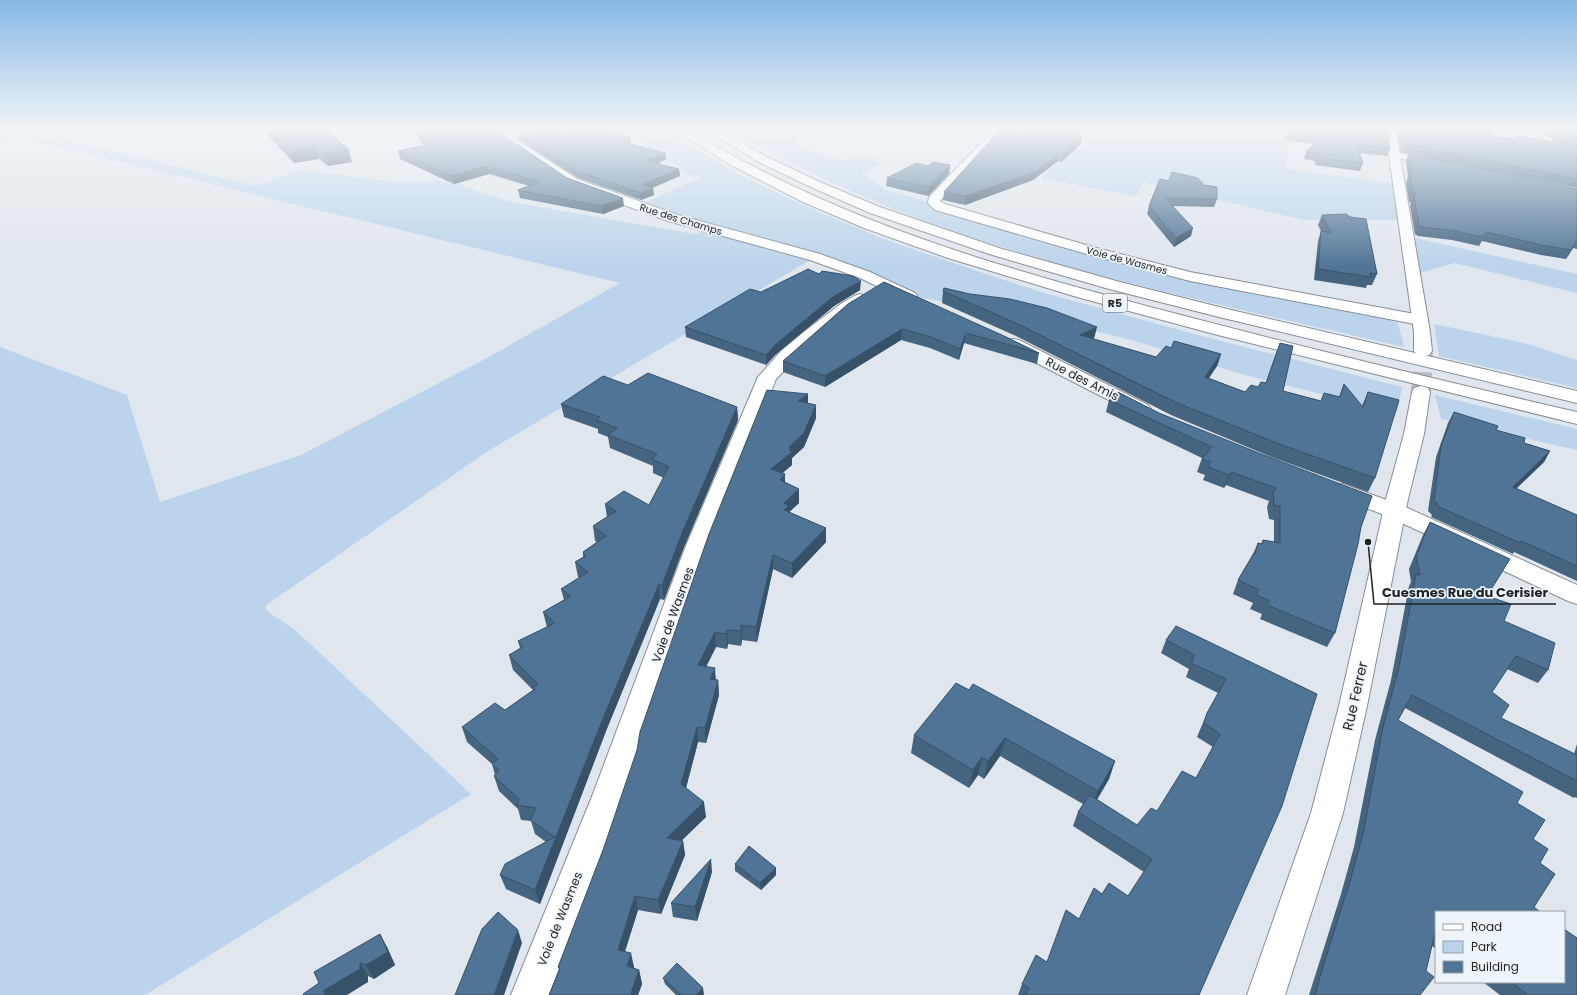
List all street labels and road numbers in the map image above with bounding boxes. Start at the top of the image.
street label: Rue des Champs [638,200,724,239]
street label: Voie de Wasmes [1085,242,1169,279]
road number: R5 [1103,294,1127,312]
street label: Rue des Amis [1043,353,1122,404]
street label: Voie de Wasmes [647,565,698,665]
street label: Rue Ferrer [1337,660,1373,732]
street label: Voie de Wasmes [533,869,586,968]

